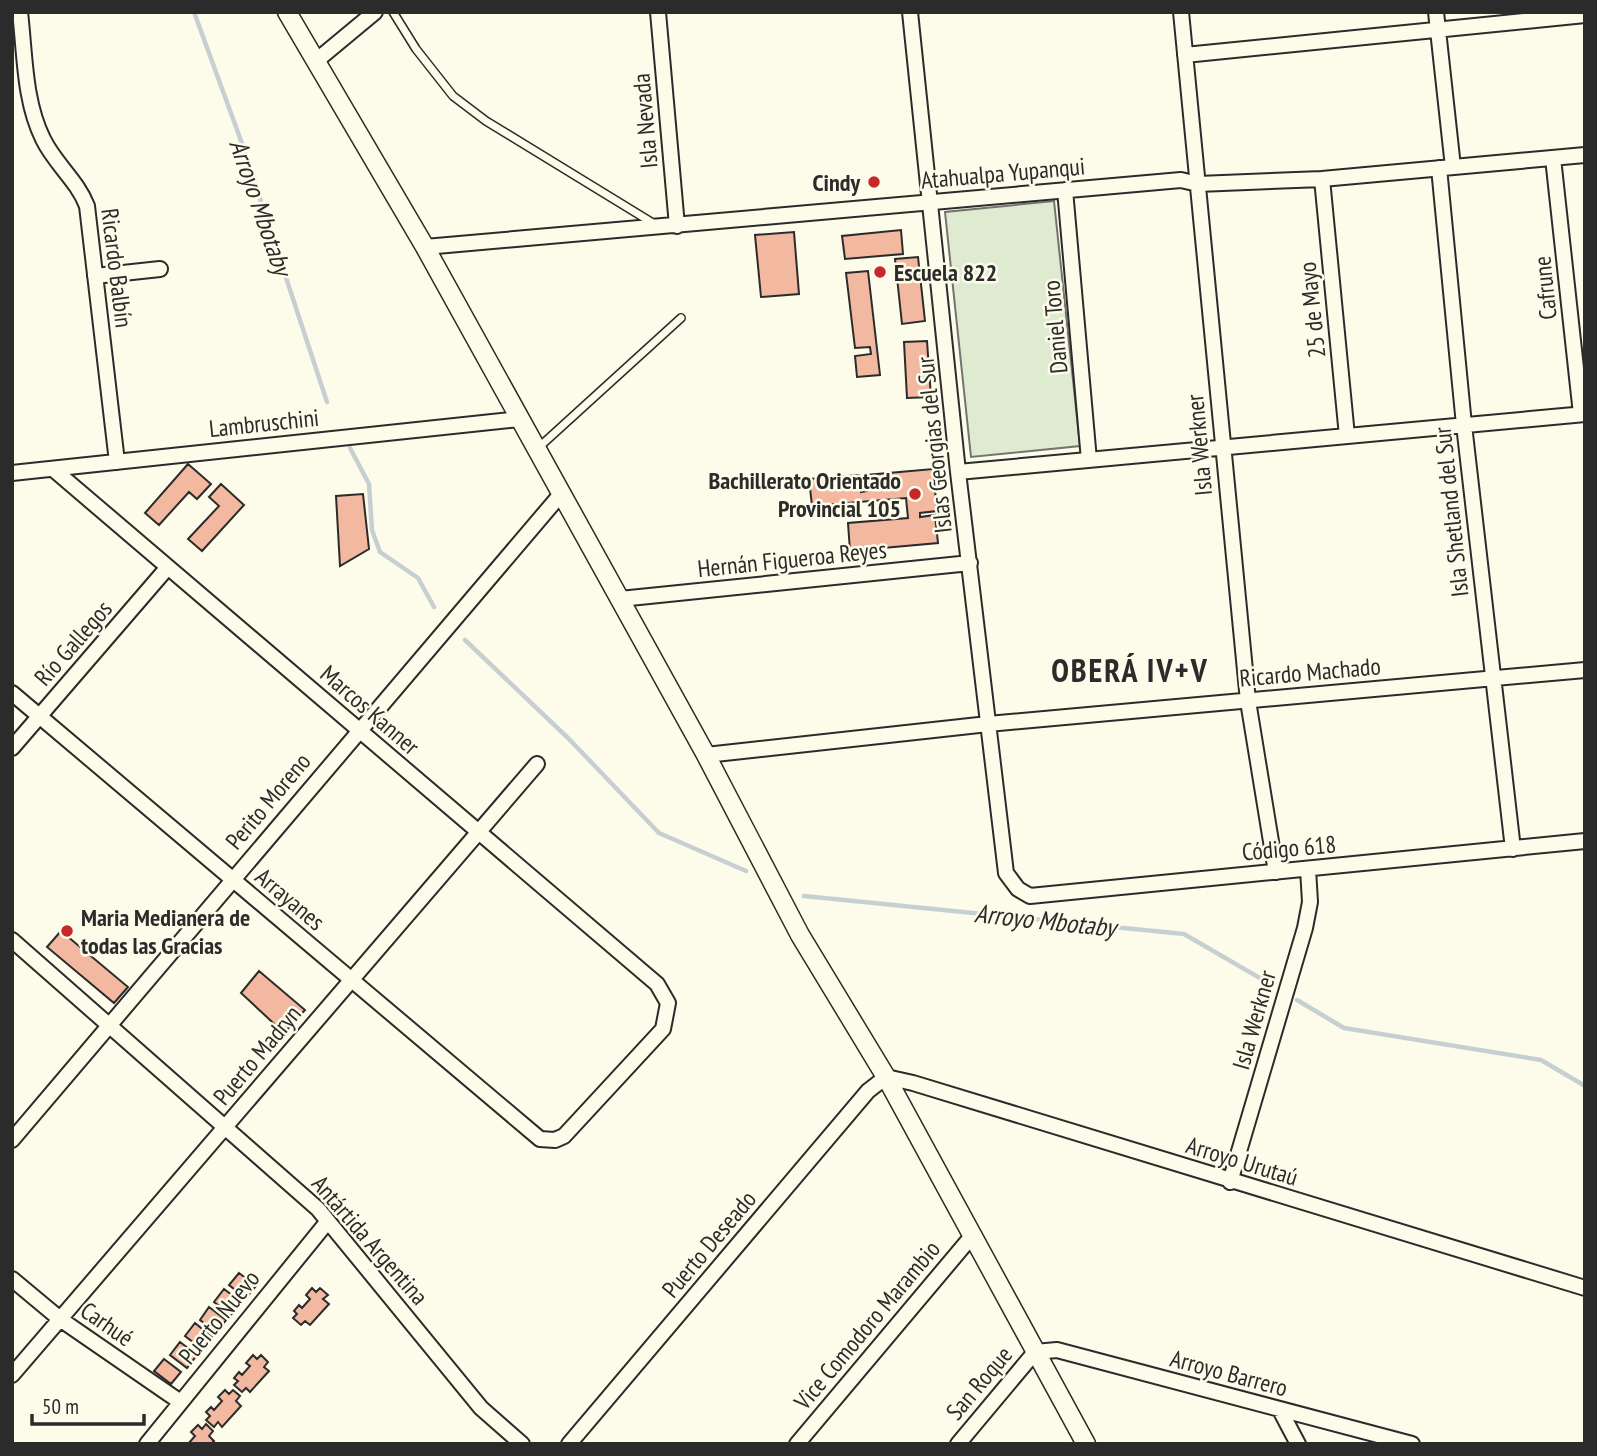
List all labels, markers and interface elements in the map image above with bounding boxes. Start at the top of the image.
street label: Isla Nevada [625,72,665,170]
water label: Arroyo Mbotaby [222,135,301,282]
street label: Atahualpa Yupanqui [920,150,1086,196]
place label: Cindy [813,167,860,198]
marker: Cindy [866,174,882,190]
street label: Ricardo Balbín [94,207,140,329]
street label: Cafrune [1526,255,1564,321]
place label: Escuela 822 [894,257,997,288]
street label: 25 de Mayo [1292,260,1332,360]
marker: Escuela 822 [872,264,888,280]
street label: Daniel Toro [1035,279,1075,375]
street label: Islas Georgias del Sur [909,355,959,535]
street label: Isla Werkner [1179,393,1219,497]
street label: Lambruschini [207,402,321,444]
street label: Isla Shetland del Sur [1427,425,1475,599]
place label: Bachillerato Orientado Provincial 105 [709,465,901,524]
marker: Bachillerato Orientado Provincial 105 [907,486,923,502]
street label: Hernán Figueroa Reyes [696,534,888,584]
street label: Río Gallegos [27,594,119,692]
district label: OBERÁ IV+V [1051,649,1209,691]
street label: Ricardo Machado [1238,650,1382,694]
street label: Marcos Kanner [314,658,426,762]
street label: Perito Moreno [219,746,317,856]
street label: Código 618 [1241,828,1337,868]
street label: Arrayanes [249,861,331,937]
water label: Arroyo Mbotaby [973,896,1120,944]
place label: Maria Medianera de todas las Gracias [81,902,250,961]
marker: Maria Medianera de todas las Gracias [59,923,75,939]
street label: Isla Werkner [1225,966,1283,1073]
street label: Puerto Madryn [206,999,308,1111]
street label: Arroyo Urutaú [1182,1129,1302,1193]
street label: Antártida Argentina [305,1169,435,1311]
street label: Puerto Deseado [655,1184,763,1304]
street label: Vice Comodoro Marambio [786,1234,947,1417]
street label: Puerto Nuevo [172,1264,266,1370]
street label: Carhué [74,1295,140,1353]
street label: San Roque [939,1340,1019,1426]
street label: Arroyo Barrero [1167,1342,1291,1404]
scale bar [32,1382,144,1426]
text: 50 m [42,1393,79,1420]

